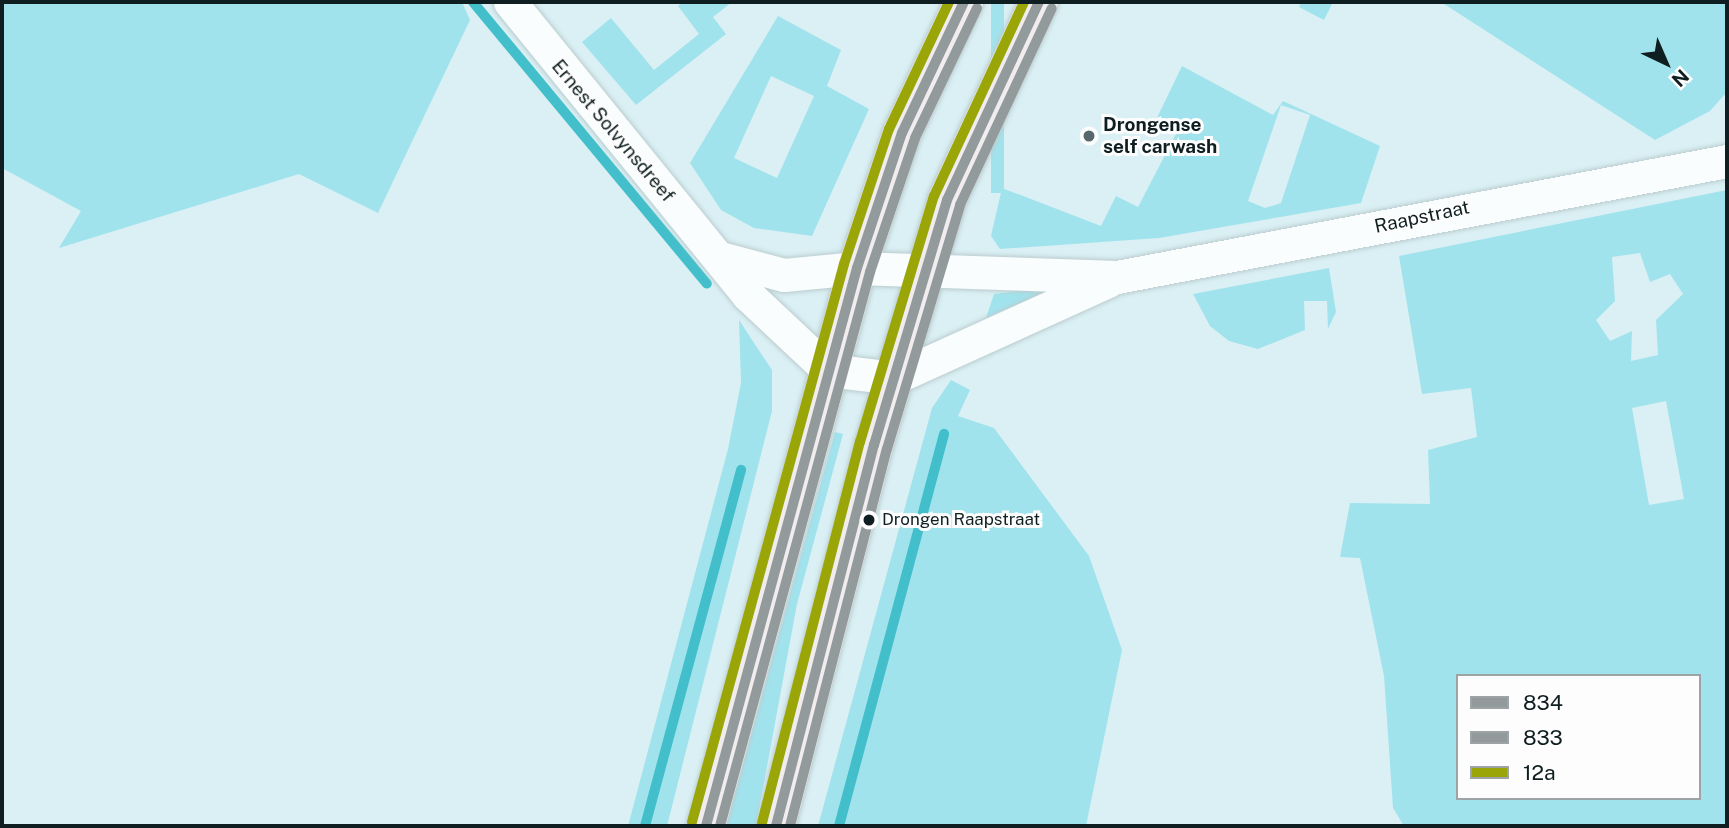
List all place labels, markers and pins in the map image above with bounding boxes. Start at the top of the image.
place label: Drongense self carwash [1103,114,1217,158]
marker: Drongense self carwash [1081,128,1097,144]
place label: Drongen Raapstraat [882,510,1040,530]
marker: Drongen Raapstraat [862,513,876,527]

